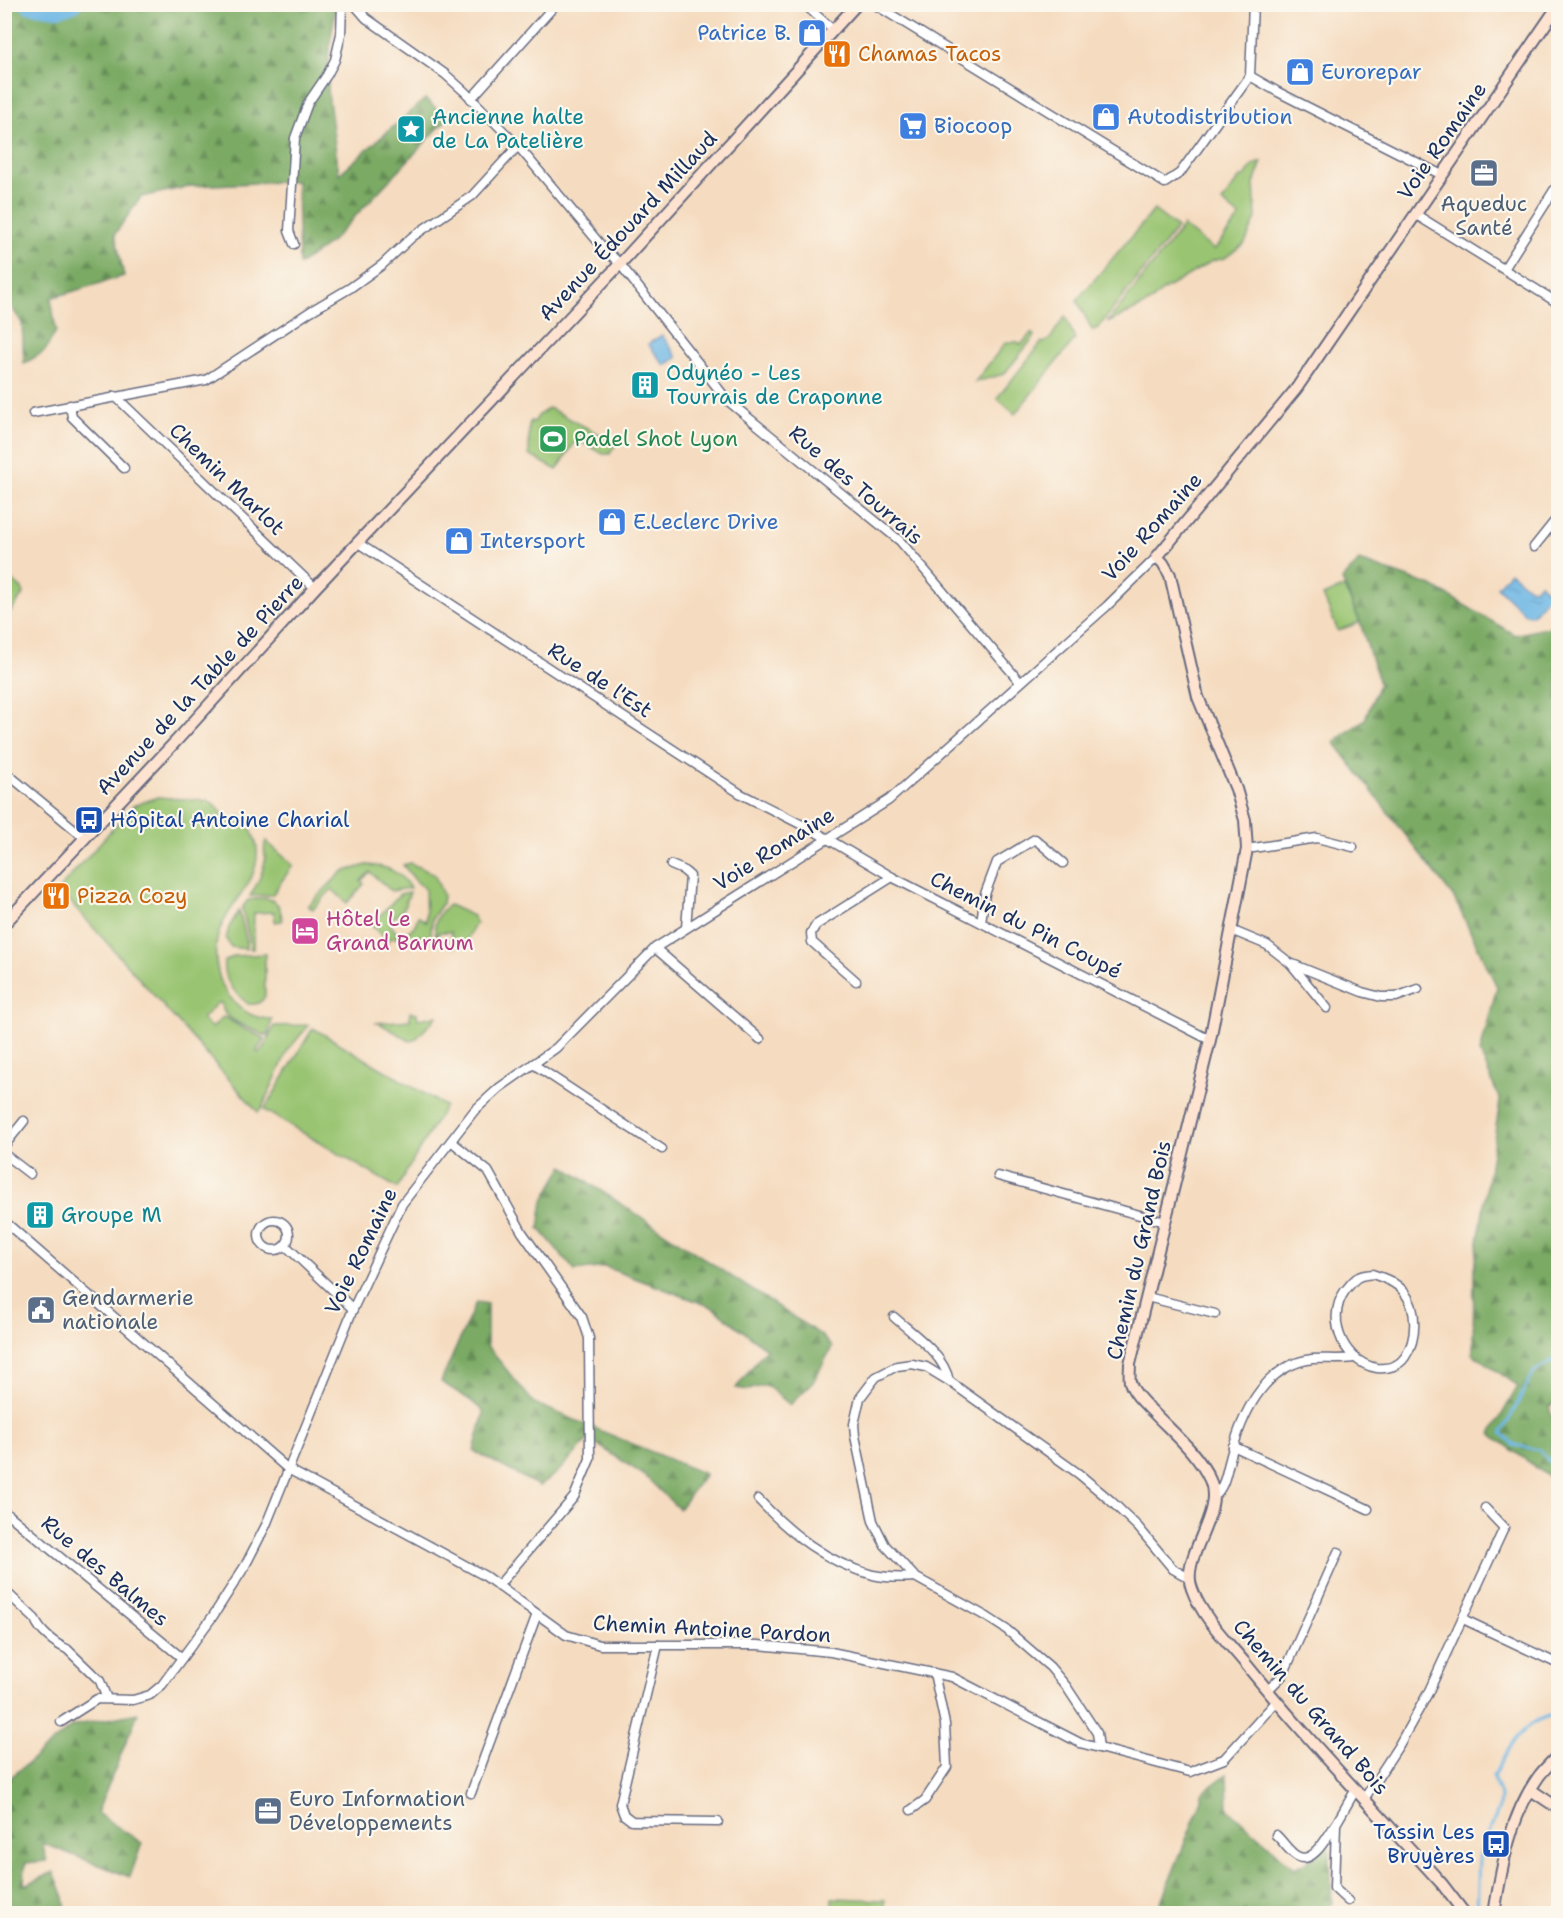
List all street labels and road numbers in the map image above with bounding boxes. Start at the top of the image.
street label: Voie Romaine [1391,77,1493,205]
street label: Avenue Édouard Millaud [532,124,724,327]
street label: Chemin Marlot [163,417,291,541]
street label: Rue des Tourrais [783,419,929,551]
street label: Voie Romaine [1096,466,1208,588]
street label: Avenue de la Table de Pierre [90,569,310,801]
street label: Rue de l'Est [542,636,658,724]
street label: Voie Romaine [708,801,840,897]
street label: Chemin du Pin Coupé [925,865,1127,985]
street label: Chemin du Grand Bois [1100,1138,1178,1362]
street label: Voie Romaine [318,1183,404,1319]
street label: Rue des Balmes [35,1509,175,1633]
street label: Chemin Antoine Pardon [592,1609,832,1649]
street label: Chemin du Grand Bois [1227,1613,1395,1801]

